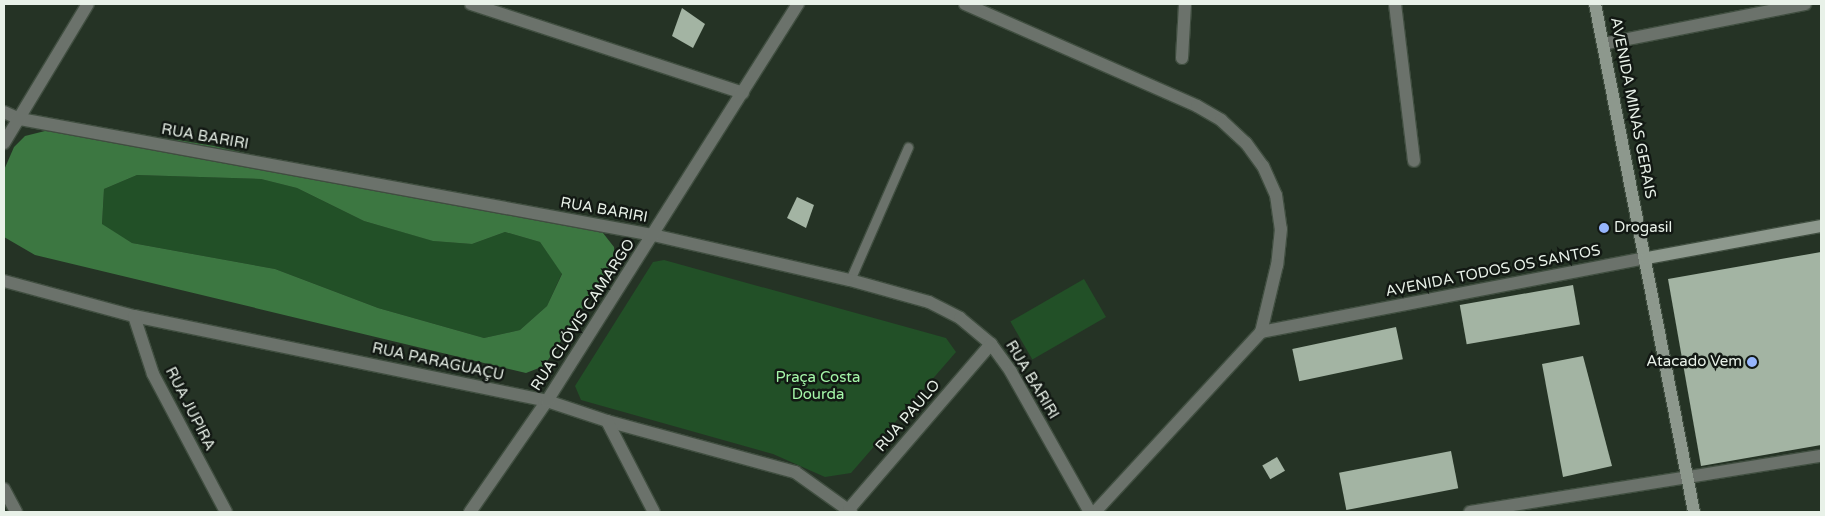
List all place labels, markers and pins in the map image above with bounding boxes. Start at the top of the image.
place label: Drogasil [1614,219,1672,237]
marker: Drogasil [1598,222,1610,234]
place label: Atacado Vem [1646,353,1742,371]
marker: Atacado Vem [1746,356,1758,368]

